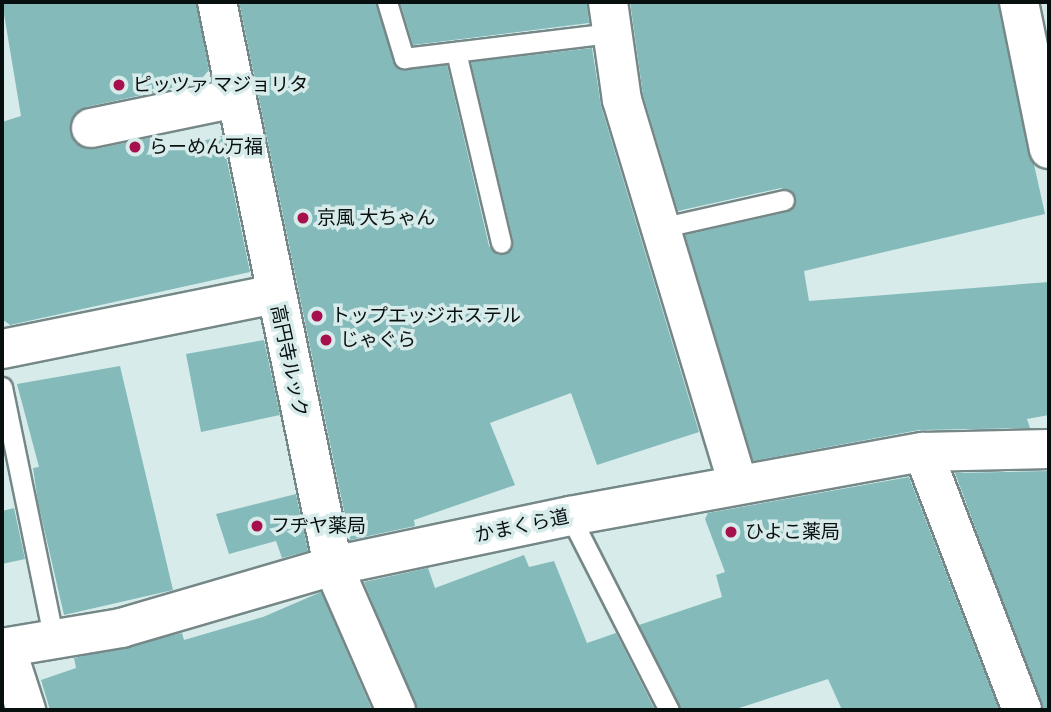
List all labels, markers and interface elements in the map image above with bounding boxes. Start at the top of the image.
place label: ピッツァ マジョリタ [133,74,308,96]
marker: ピッツァ マジョリタ [111,77,127,93]
place label: らーめん万福 [149,136,263,158]
marker: らーめん万福 [127,139,143,155]
place label: 京風 大ちゃん [317,207,435,229]
marker: 京風 大ちゃん [295,210,311,226]
street label: 高円寺ルック [266,303,312,419]
place label: トップエッジホステル [331,305,521,327]
marker: トップエッジホステル [309,308,325,324]
place label: じゃぐら [340,329,416,351]
marker: じゃぐら [318,332,334,348]
street label: かまくら道 [473,505,571,547]
place label: フヂヤ薬局 [271,515,366,537]
marker: フヂヤ薬局 [249,518,265,534]
place label: ひよこ薬局 [745,521,840,543]
marker: ひよこ薬局 [723,524,739,540]

